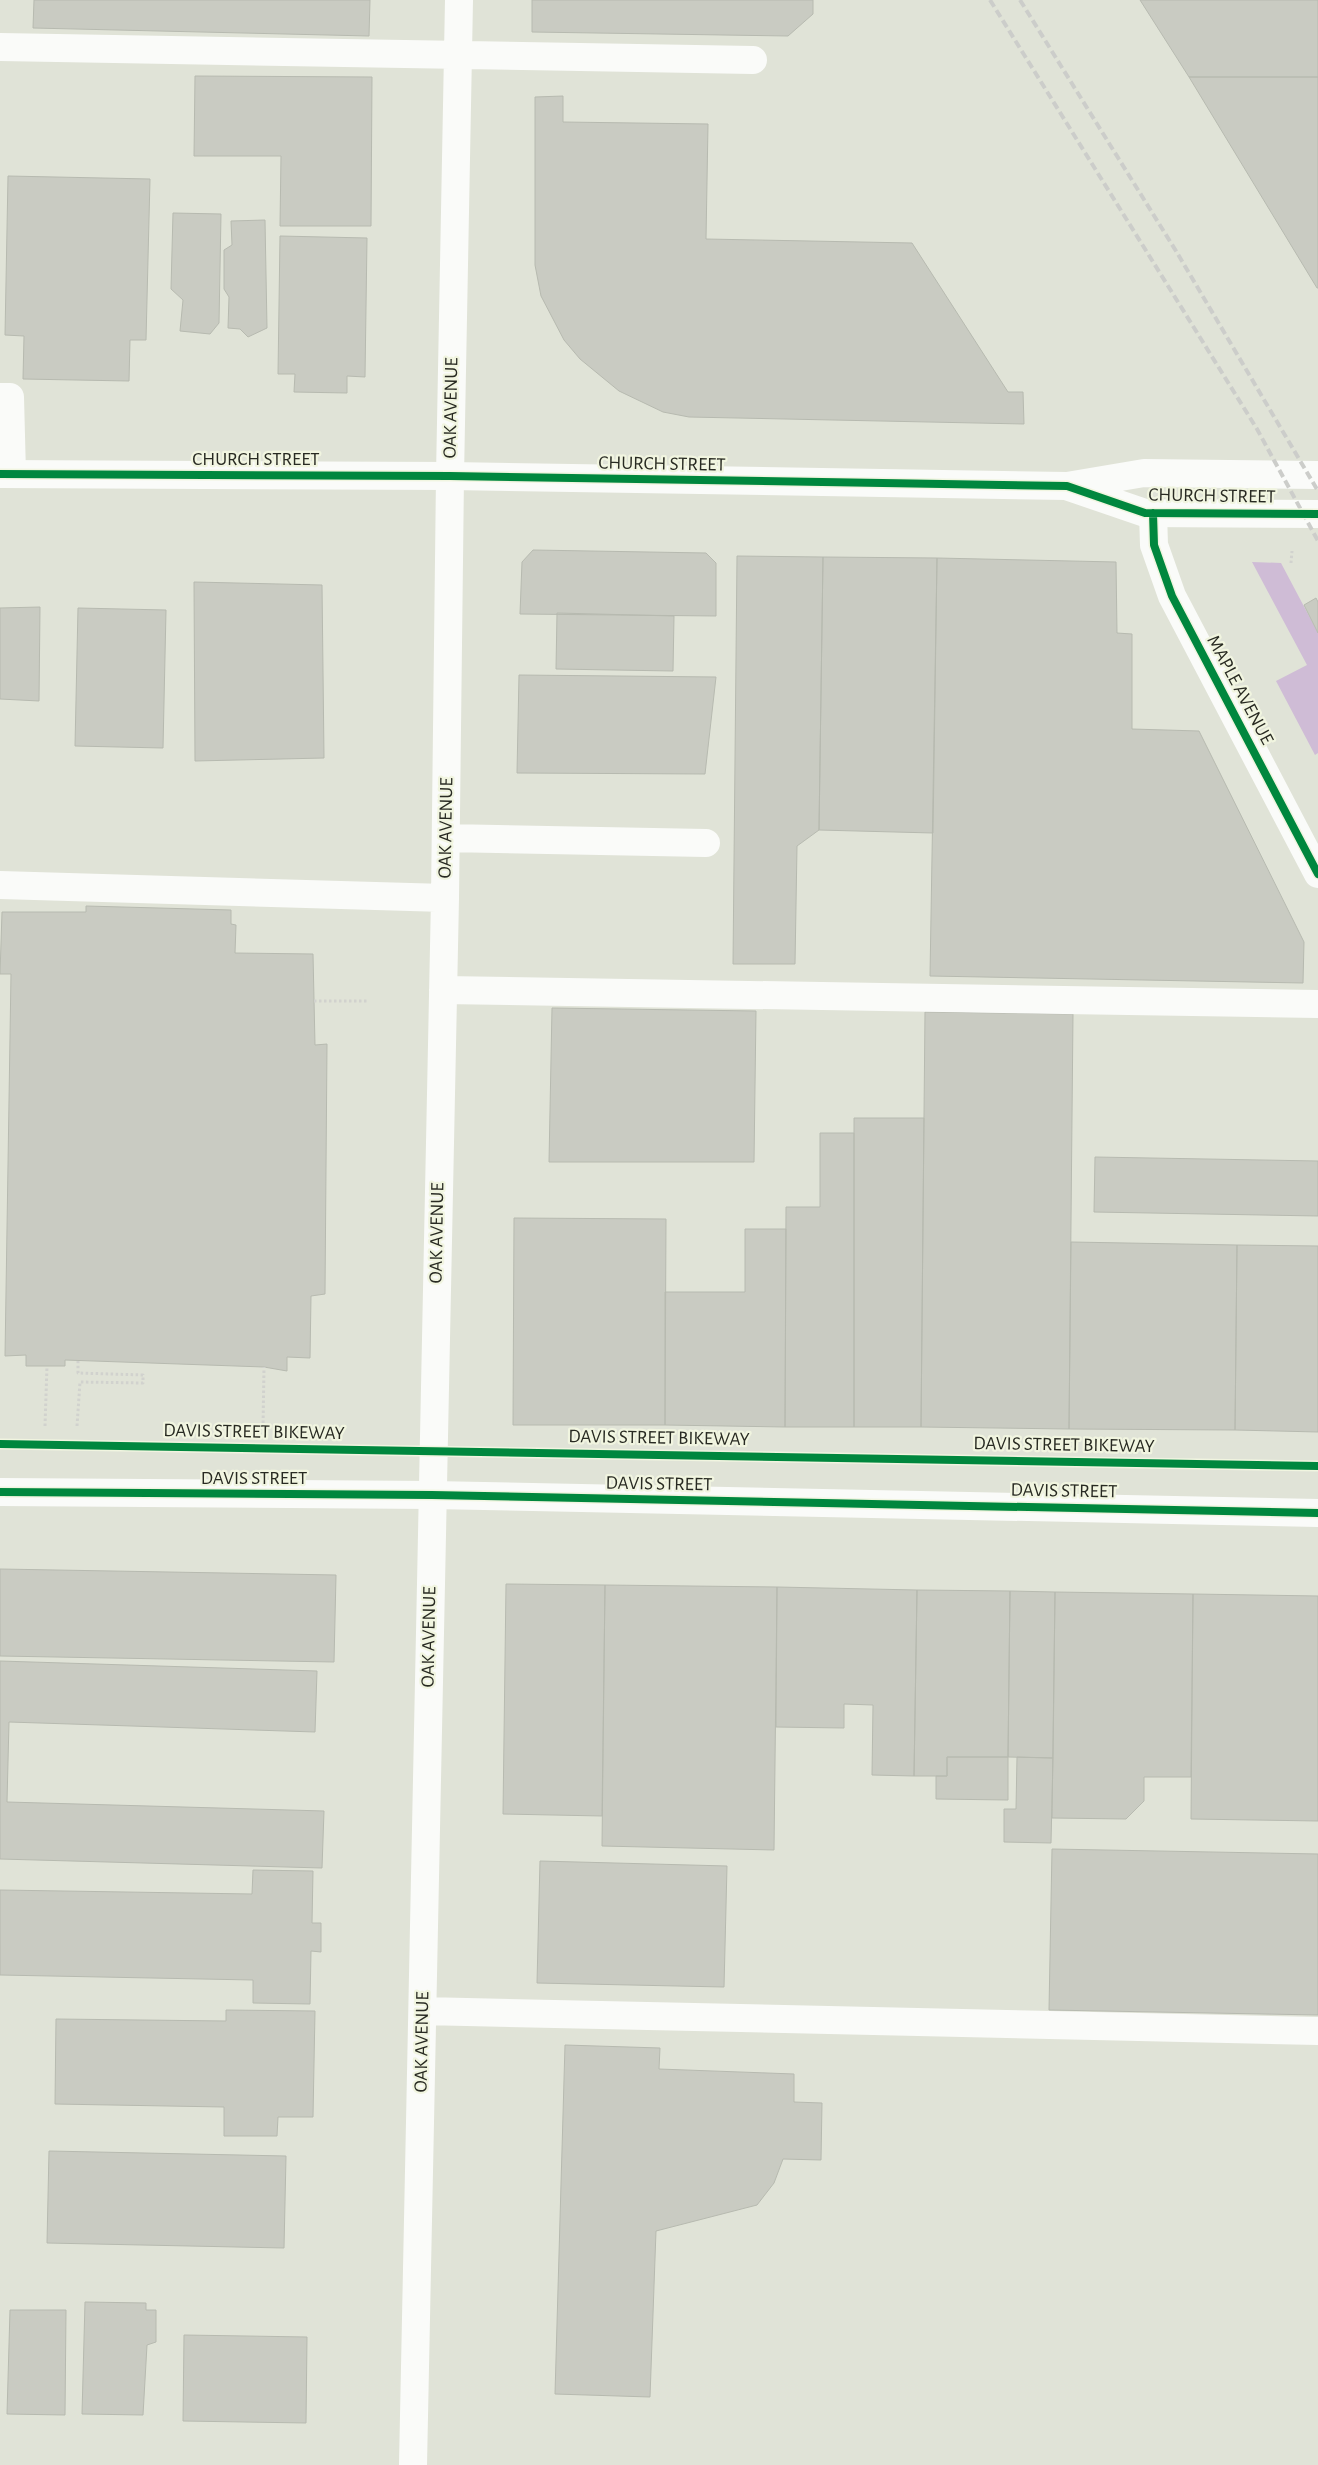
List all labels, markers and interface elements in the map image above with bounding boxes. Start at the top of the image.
street label: OAK AVENUE [441,357,461,459]
street label: CHURCH STREET [192,450,320,469]
street label: CHURCH STREET [598,453,726,475]
street label: CHURCH STREET [1148,485,1276,507]
street label: MAPLE AVENUE [1203,632,1277,748]
street label: OAK AVENUE [436,777,456,879]
street label: OAK AVENUE [427,1182,447,1284]
street label: DAVIS STREET BIKEWAY [163,1421,345,1443]
street label: DAVIS STREET BIKEWAY [568,1427,750,1449]
street label: DAVIS STREET BIKEWAY [973,1434,1155,1456]
street label: DAVIS STREET [201,1469,307,1488]
street label: DAVIS STREET [606,1474,712,1494]
street label: DAVIS STREET [1011,1481,1117,1501]
street label: OAK AVENUE [419,1586,439,1688]
street label: OAK AVENUE [412,1991,432,2093]

